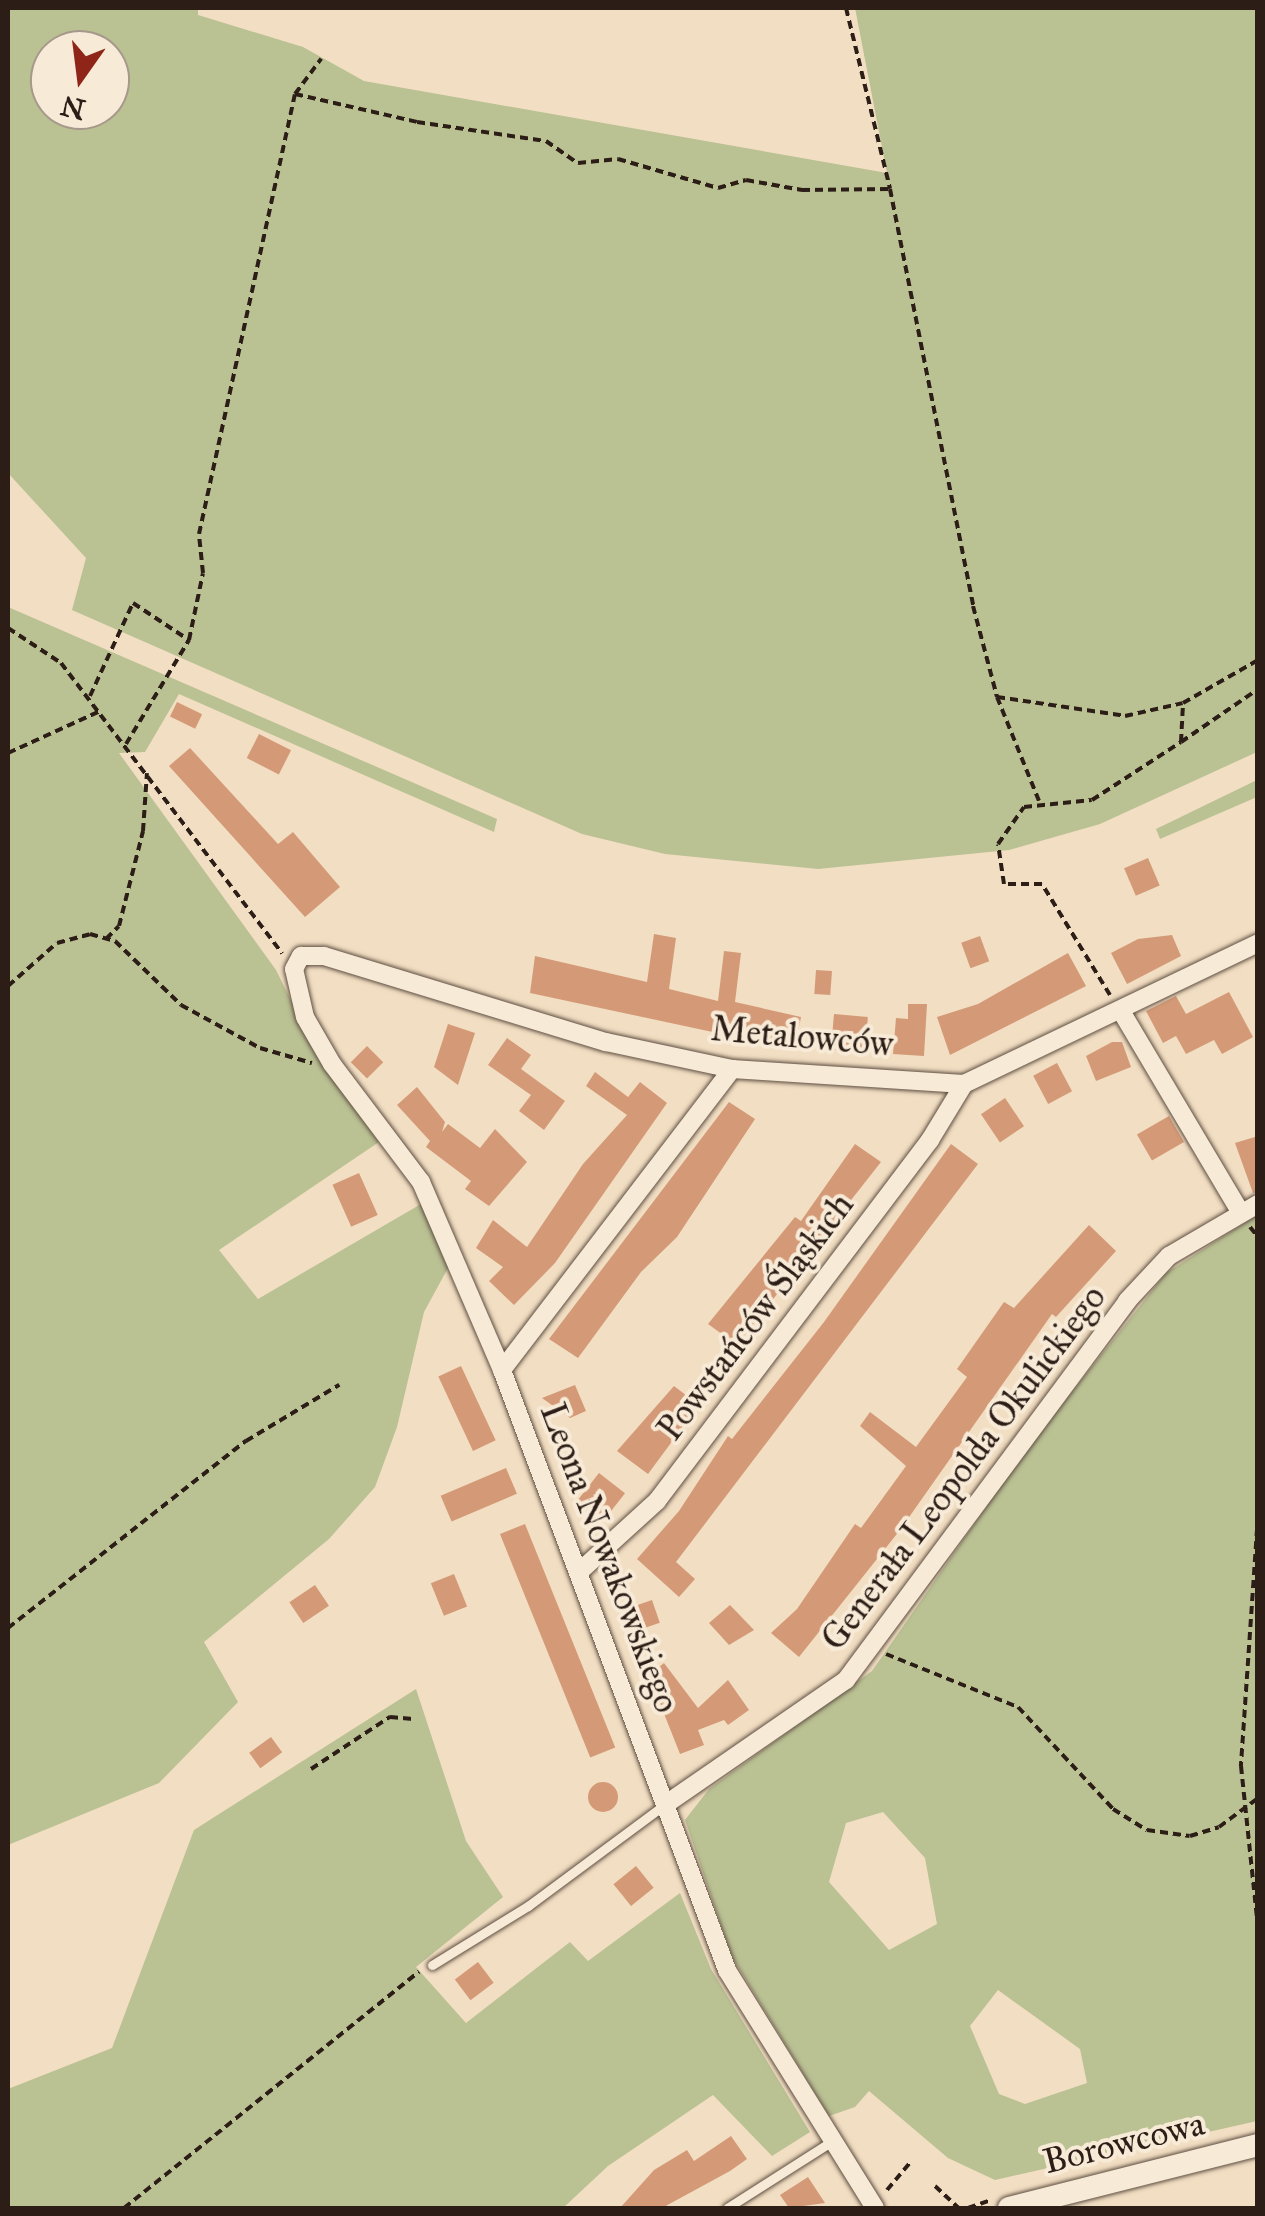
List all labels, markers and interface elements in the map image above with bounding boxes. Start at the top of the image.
north arrow [30,30,130,130]
text: N [57,88,89,128]
street label: Metalowców [709,1008,895,1066]
street label: Powstańców Śląskich [649,1185,863,1449]
street label: Generała Leopolda Okulickiego [813,1277,1115,1659]
street label: Leona Nowakowskiego [531,1397,687,1719]
street label: Borowcowa [1039,2103,1209,2183]

